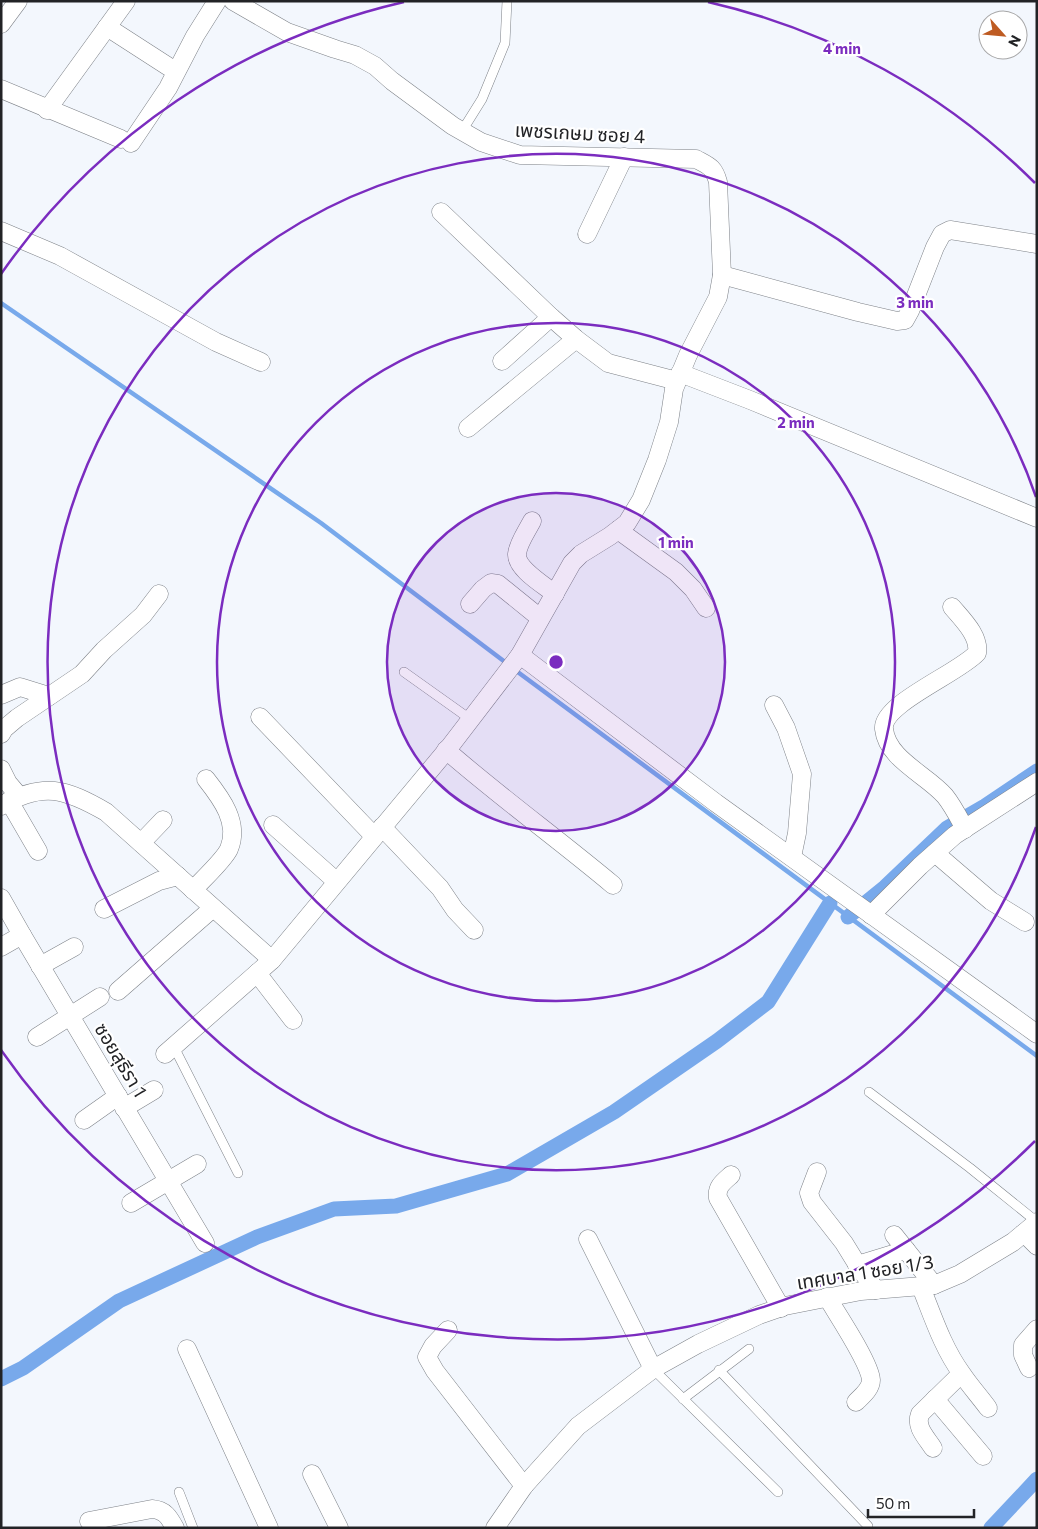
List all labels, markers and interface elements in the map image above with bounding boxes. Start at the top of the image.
north arrow [978,10,1028,60]
text: N [1005,33,1025,50]
text: 4 min [823,39,861,57]
street label: เพชรเกษม ซอย 4 [514,118,646,147]
text: 3 min [896,293,934,311]
text: 2 min [777,413,815,431]
text: 1 min [658,533,694,551]
centre of rings [547,653,565,671]
street label: ซอยสุธีรา 1 [89,1018,153,1102]
street label: เทศบาล 1 ซอย 1/3 [795,1249,935,1294]
scale bar [868,1486,974,1518]
text: 50 m [876,1494,910,1512]

